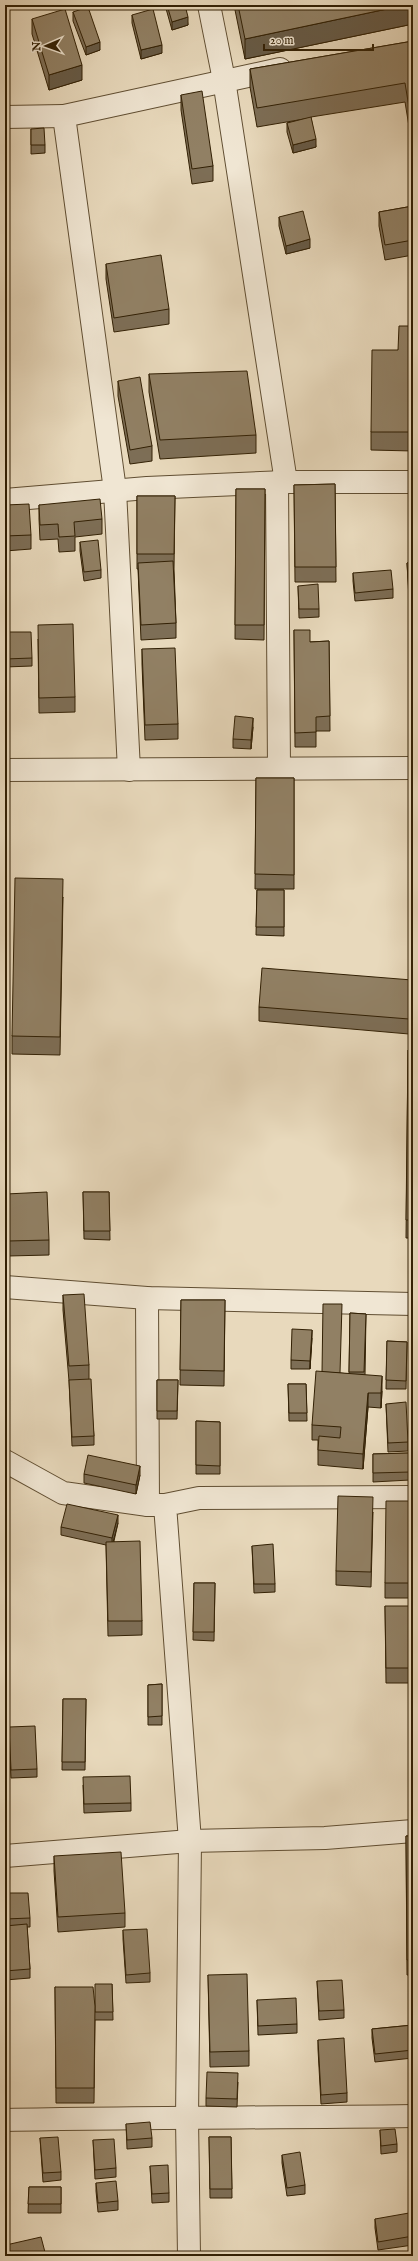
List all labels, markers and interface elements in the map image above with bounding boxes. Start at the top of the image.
north arrow [26,26,66,66]
scale bar [264,26,373,52]
text: 20 m [270,33,293,48]
text: N [30,41,44,52]

